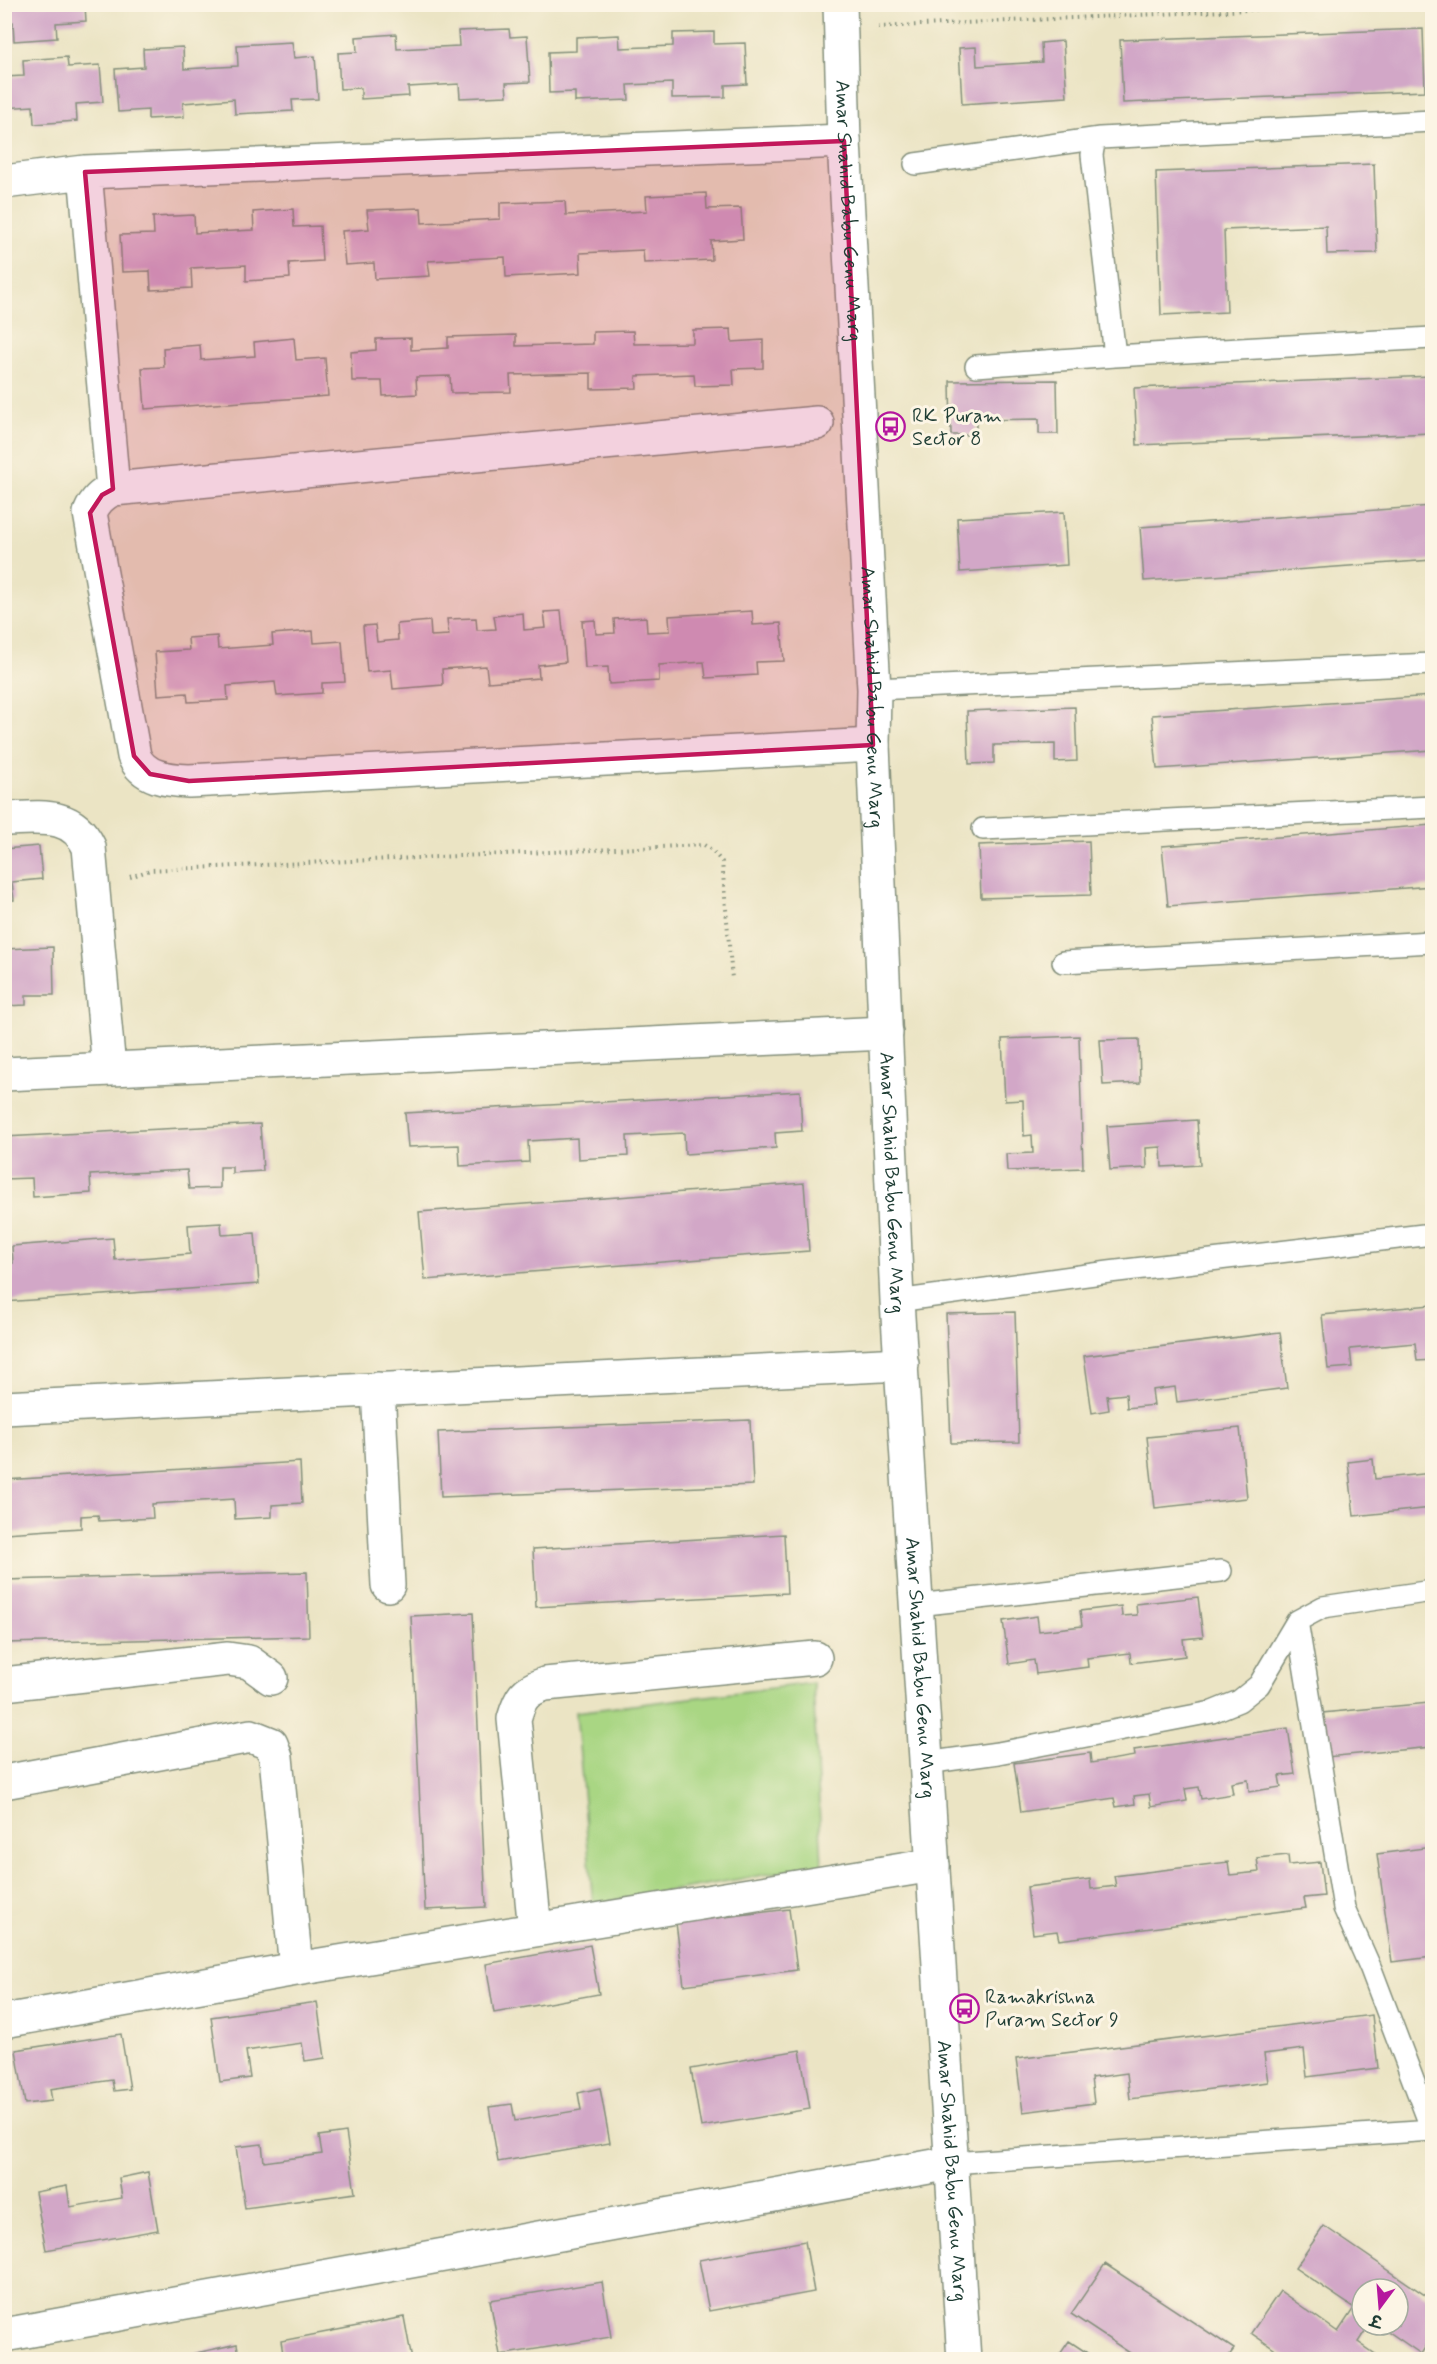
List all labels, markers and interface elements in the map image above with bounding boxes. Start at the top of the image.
street label: Amar Shahid Babu Genu Marg [829,80,868,342]
place label: RK Puram Sector 8 [912,403,1002,453]
bus stop icon: RK Puram Sector 8 [875,411,907,443]
street label: Amar Shahid Babu Genu Marg [854,566,890,829]
street label: Amar Shahid Babu Genu Marg [873,1051,911,1314]
street label: Amar Shahid Babu Genu Marg [898,1536,942,1799]
place label: Ramakrishna Puram Sector 9 [985,1984,1119,2034]
bus stop icon: Ramakrishna Puram Sector 9 [948,1993,980,2025]
street label: Amar Shahid Babu Genu Marg [930,2039,974,2302]
north arrow [1350,2277,1410,2337]
text: उ [1367,2308,1386,2332]

